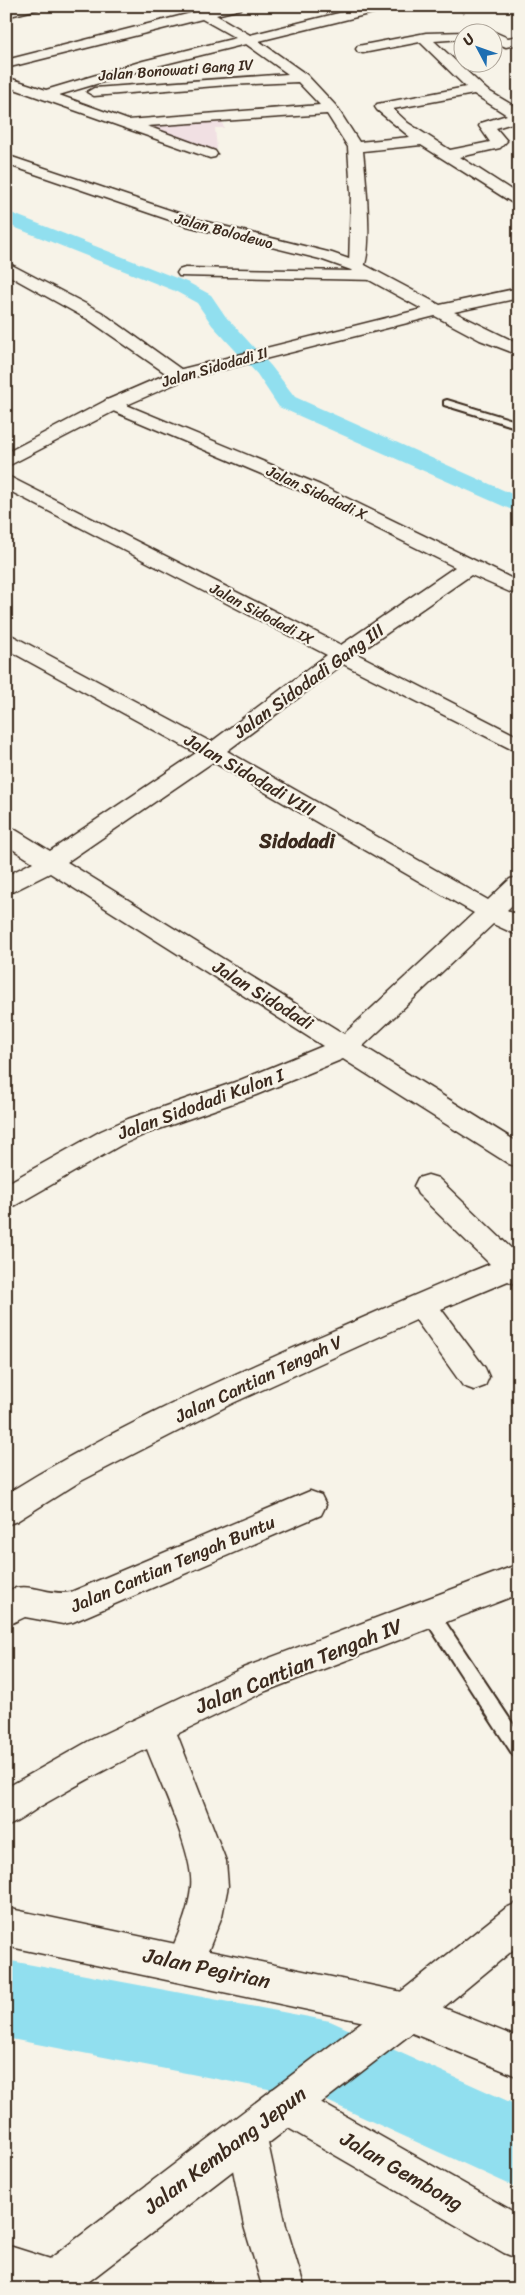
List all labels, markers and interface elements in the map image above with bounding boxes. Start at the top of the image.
north arrow [452,22,502,72]
text: U [456,28,482,52]
street label: Jalan Bonowati Gang IV [97,52,255,88]
street label: Jalan Bolodewo [171,205,277,257]
street label: Jalan Sidodadi II [158,339,272,395]
street label: Jalan Sidodadi X [261,458,372,528]
street label: Jalan Sidodadi IX [204,575,319,652]
street label: Jalan Sidodadi Gang III [226,615,392,748]
street label: Jalan Sidodadi VIII [177,724,322,826]
district label: Sidodadi [258,824,336,859]
street label: Jalan Sidodadi [205,951,321,1039]
street label: Jalan Sidodadi Kulon I [112,1058,290,1149]
street label: Jalan Cantian Tengah V [169,1326,349,1432]
street label: Jalan Cantian Tengah Buntu [65,1506,281,1622]
street label: Jalan Cantian Tengah IV [189,1607,409,1725]
street label: Jalan Pegirian [139,1936,274,2000]
street label: Jalan Kembang Jepun [134,2076,315,2225]
street label: Jalan Gembong [332,2120,471,2222]

